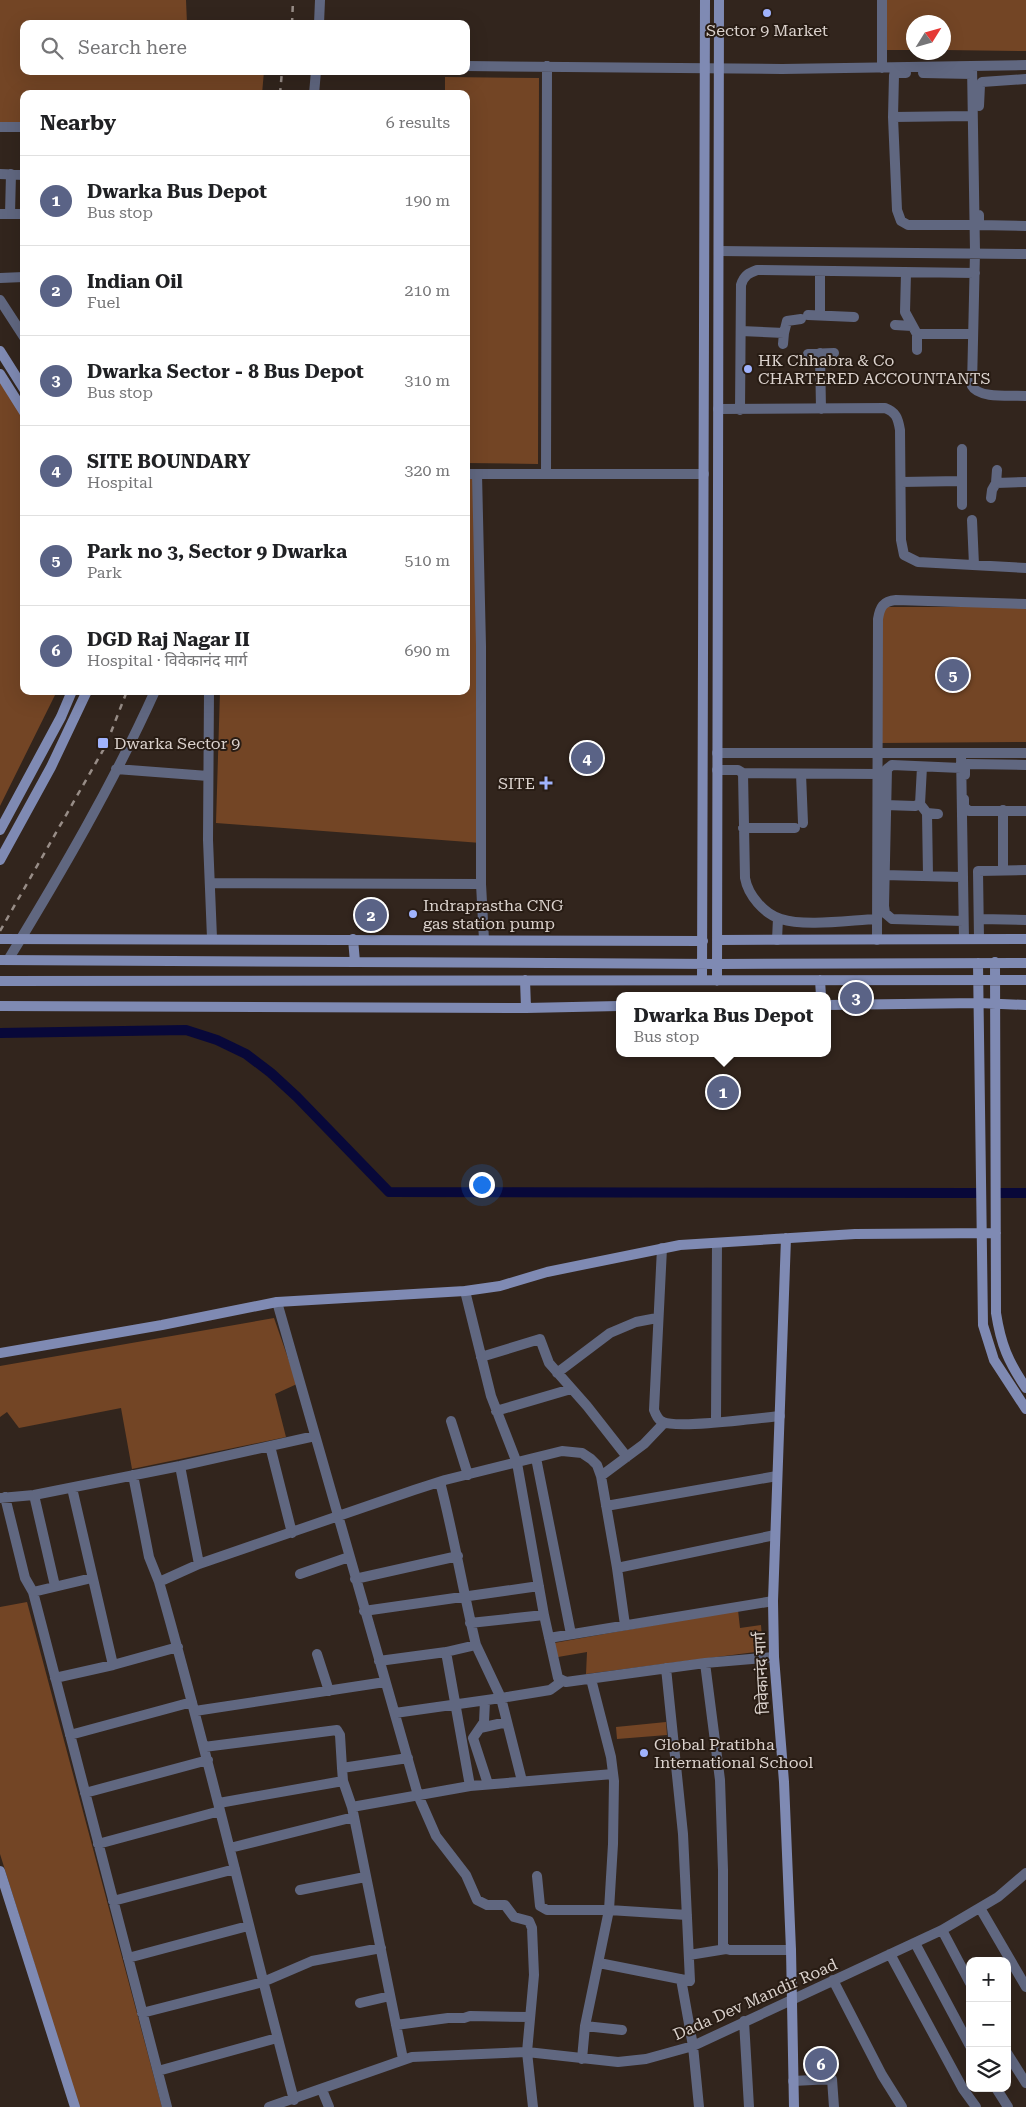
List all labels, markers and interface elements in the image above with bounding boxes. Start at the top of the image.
marker: Sector 9 Market [761,7,773,19]
north arrow [906,15,951,60]
search box [20,20,470,75]
place label: Sector 9 Market [706,21,828,40]
icon: search [38,34,66,62]
text: Search here [78,36,187,59]
text: Nearby [40,111,116,135]
text: 6 results [386,113,450,132]
text: Dwarka Bus Depot [87,180,267,203]
text: 1 [52,191,60,210]
text: 190 m [404,191,450,210]
text: Bus stop [87,203,153,222]
text: Indian Oil [87,270,183,293]
text: 2 [52,281,60,300]
text: 210 m [404,281,450,300]
text: Fuel [87,293,120,312]
place label: HK Chhabra & Co CHARTERED ACCOUNTANTS [758,351,990,388]
text: Dwarka Sector - 8 Bus Depot [87,360,364,383]
marker: HK Chhabra & Co CHARTERED ACCOUNTANTS [742,363,754,375]
text: 3 [52,371,60,390]
text: 310 m [404,371,450,390]
text: Bus stop [87,383,153,402]
text: SITE BOUNDARY [87,450,250,473]
text: 4 [52,461,60,480]
text: 320 m [404,461,450,480]
text: Hospital [87,473,153,492]
text: Park no 3, Sector 9 Dwarka [87,540,347,563]
text: 5 [52,551,60,570]
text: 510 m [404,551,450,570]
text: Park [87,563,122,582]
text: DGD Raj Nagar II [87,628,250,651]
text: 6 [52,641,60,660]
text: 690 m [404,641,450,660]
text: Hospital · विवेकानंद मार्ग [87,651,247,670]
pin: 5 [937,656,969,694]
place label: Dwarka Sector 9 [114,734,240,753]
marker: Dwarka Sector 9 [96,736,110,750]
pin: 4 [571,739,603,777]
place label: SITE [498,774,535,793]
marker: SITE [539,776,553,790]
pin: 2 [355,896,387,934]
place label: Indraprastha CNG gas station pump [423,896,564,933]
marker: Indraprastha CNG gas station pump [407,908,419,920]
pin: 3 [840,979,872,1017]
popup [616,992,831,1057]
text: Dwarka Bus Depot [634,1004,813,1027]
text: Bus stop [634,1027,699,1046]
pin: 1 [707,1073,739,1111]
your location [469,1172,495,1198]
street label: विवेकानंद मार्ग [750,1630,773,1715]
place label: Global Pratibha International School [654,1735,813,1772]
marker: Global Pratibha International School [638,1747,650,1759]
street label: Dada Dev Mandir Road [670,1955,840,2044]
map controls [966,1957,1011,2092]
button: + [966,1957,1011,2002]
button: − [966,2002,1011,2047]
pin: 6 [805,2045,837,2083]
button: layers [966,2047,1011,2092]

